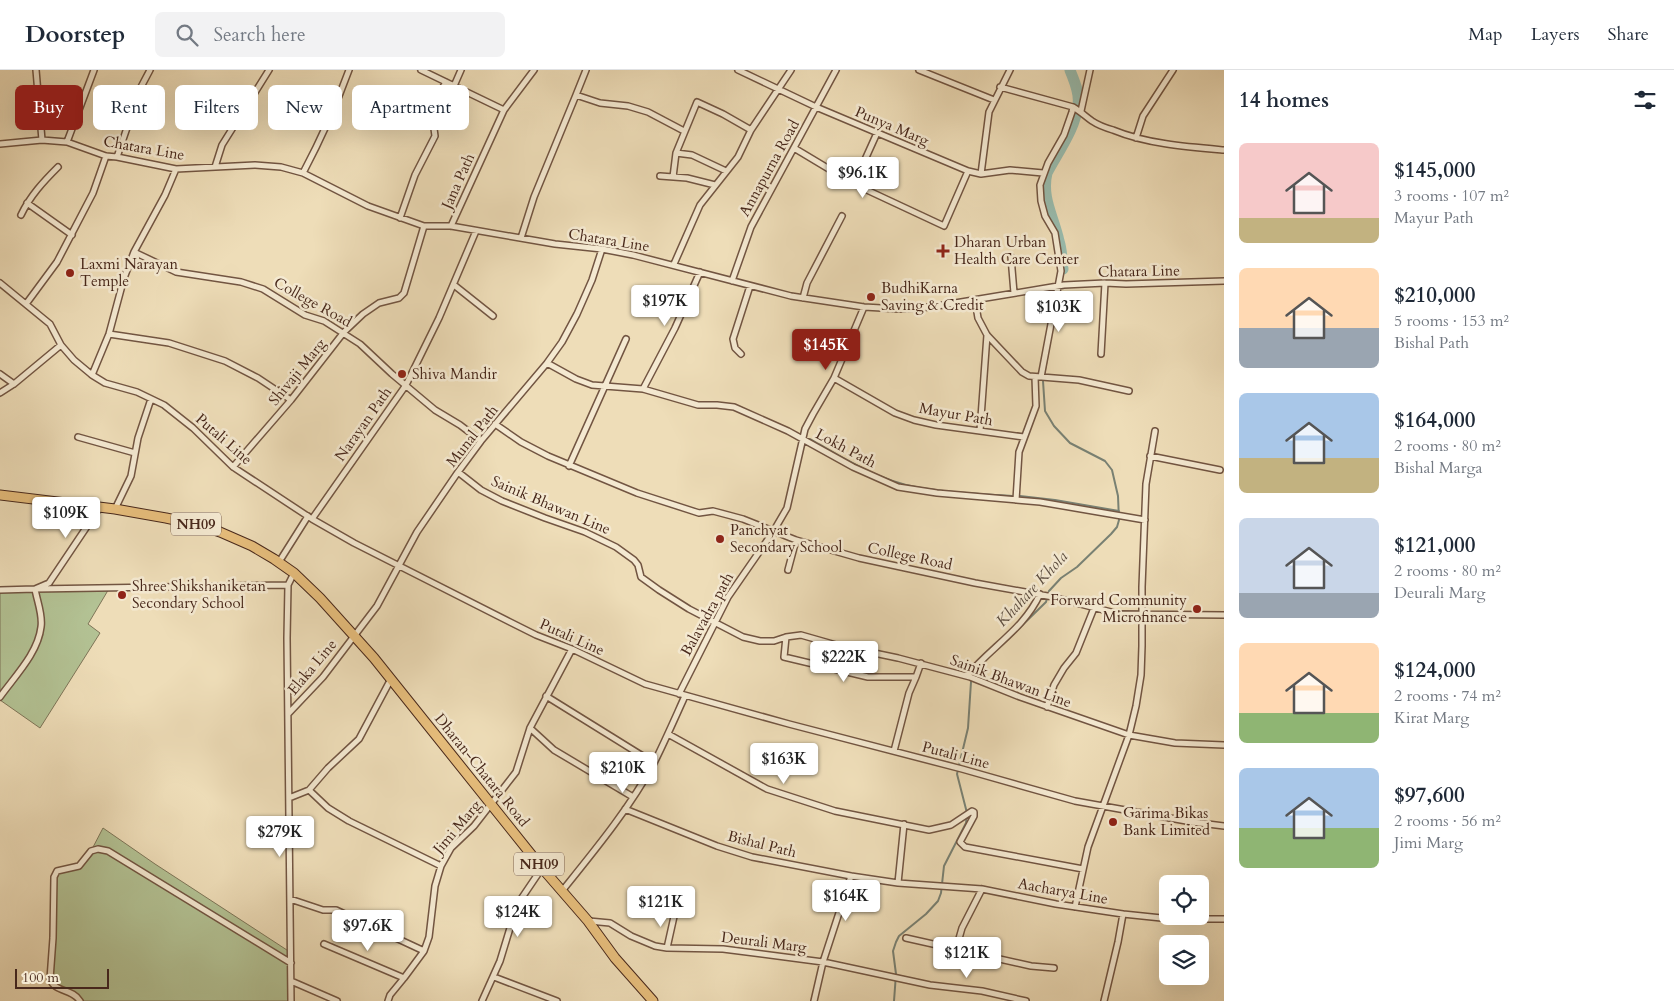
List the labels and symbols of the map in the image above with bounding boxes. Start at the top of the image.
street label: Punya Marg [852,101,933,151]
street label: Annapurna Road [734,116,804,220]
street label: Chatara Line [102,131,186,165]
street label: Jana Path [436,149,479,214]
pin: $96.1K [822,156,904,199]
street label: Chatara Line [567,224,651,256]
place label: Dharan Urban Health Care Center [954,232,1079,269]
marker: Dharan Urban Health Care Center [936,244,950,258]
place label: Laxmi Narayan Temple [80,254,179,291]
street label: Chatara Line [1098,260,1180,282]
marker: Laxmi Narayan Temple [64,267,76,279]
street label: College Road [270,272,356,332]
place label: BudhiKarna Saving & Credit [881,278,984,315]
pin: $197K [630,284,700,327]
pin: $103K [1024,290,1094,333]
marker: BudhiKarna Saving & Credit [865,291,877,303]
pin: $145K [791,328,861,371]
street label: Shivaji Marg [264,334,331,410]
place label: Shiva Mandir [412,364,497,384]
marker: Shiva Mandir [396,368,408,380]
street label: Narayan Path [330,382,396,465]
street label: Mayur Path [918,398,995,430]
street label: Munal Path [441,400,503,471]
street label: Putali Line [191,409,257,469]
street label: Lokh Path [812,424,880,473]
street label: Sainik Bhawan Line [488,471,614,539]
pin: $109K [31,496,101,539]
road number: NH09 [171,512,221,536]
place label: Panchyat Secondary School [730,520,842,557]
marker: Panchyat Secondary School [714,533,726,545]
street label: College Road [866,537,954,575]
water label: Khahare Khola [991,546,1073,632]
street label: Balavadra path [676,568,739,659]
place label: Shree Shikshaniketan Secondary School [132,576,266,613]
marker: Shree Shikshaniketan Secondary School [116,589,128,601]
place label: Forward Community Microfinance [1050,590,1187,627]
marker: Forward Community Microfinance [1191,603,1203,615]
street label: Putali Line [536,614,608,660]
street label: Elaka Line [283,635,341,699]
pin: $222K [809,640,879,683]
street label: Sainik Bhawan Line [948,650,1075,712]
street label: Dharan-Chatara Road [430,709,534,831]
street label: Putali Line [920,736,992,774]
pin: $163K [749,742,819,785]
pin: $210K [588,752,658,794]
street label: Jimi Marg [427,795,486,860]
place label: Garima Bikas Bank Limited [1123,803,1210,840]
pin: $279K [245,816,315,858]
marker: Garima Bikas Bank Limited [1107,816,1119,828]
street label: Bishal Path [725,826,799,862]
road number: NH09 [514,852,564,876]
street label: Aacharya Line [1016,873,1110,909]
pin: $164K [811,880,881,922]
pin: $121K [626,886,696,928]
pin: $124K [483,896,553,938]
pin: $97.6K [327,910,409,952]
street label: Deurali Marg [720,927,808,957]
pin: $121K [932,936,1002,979]
scale bar [15,966,109,989]

